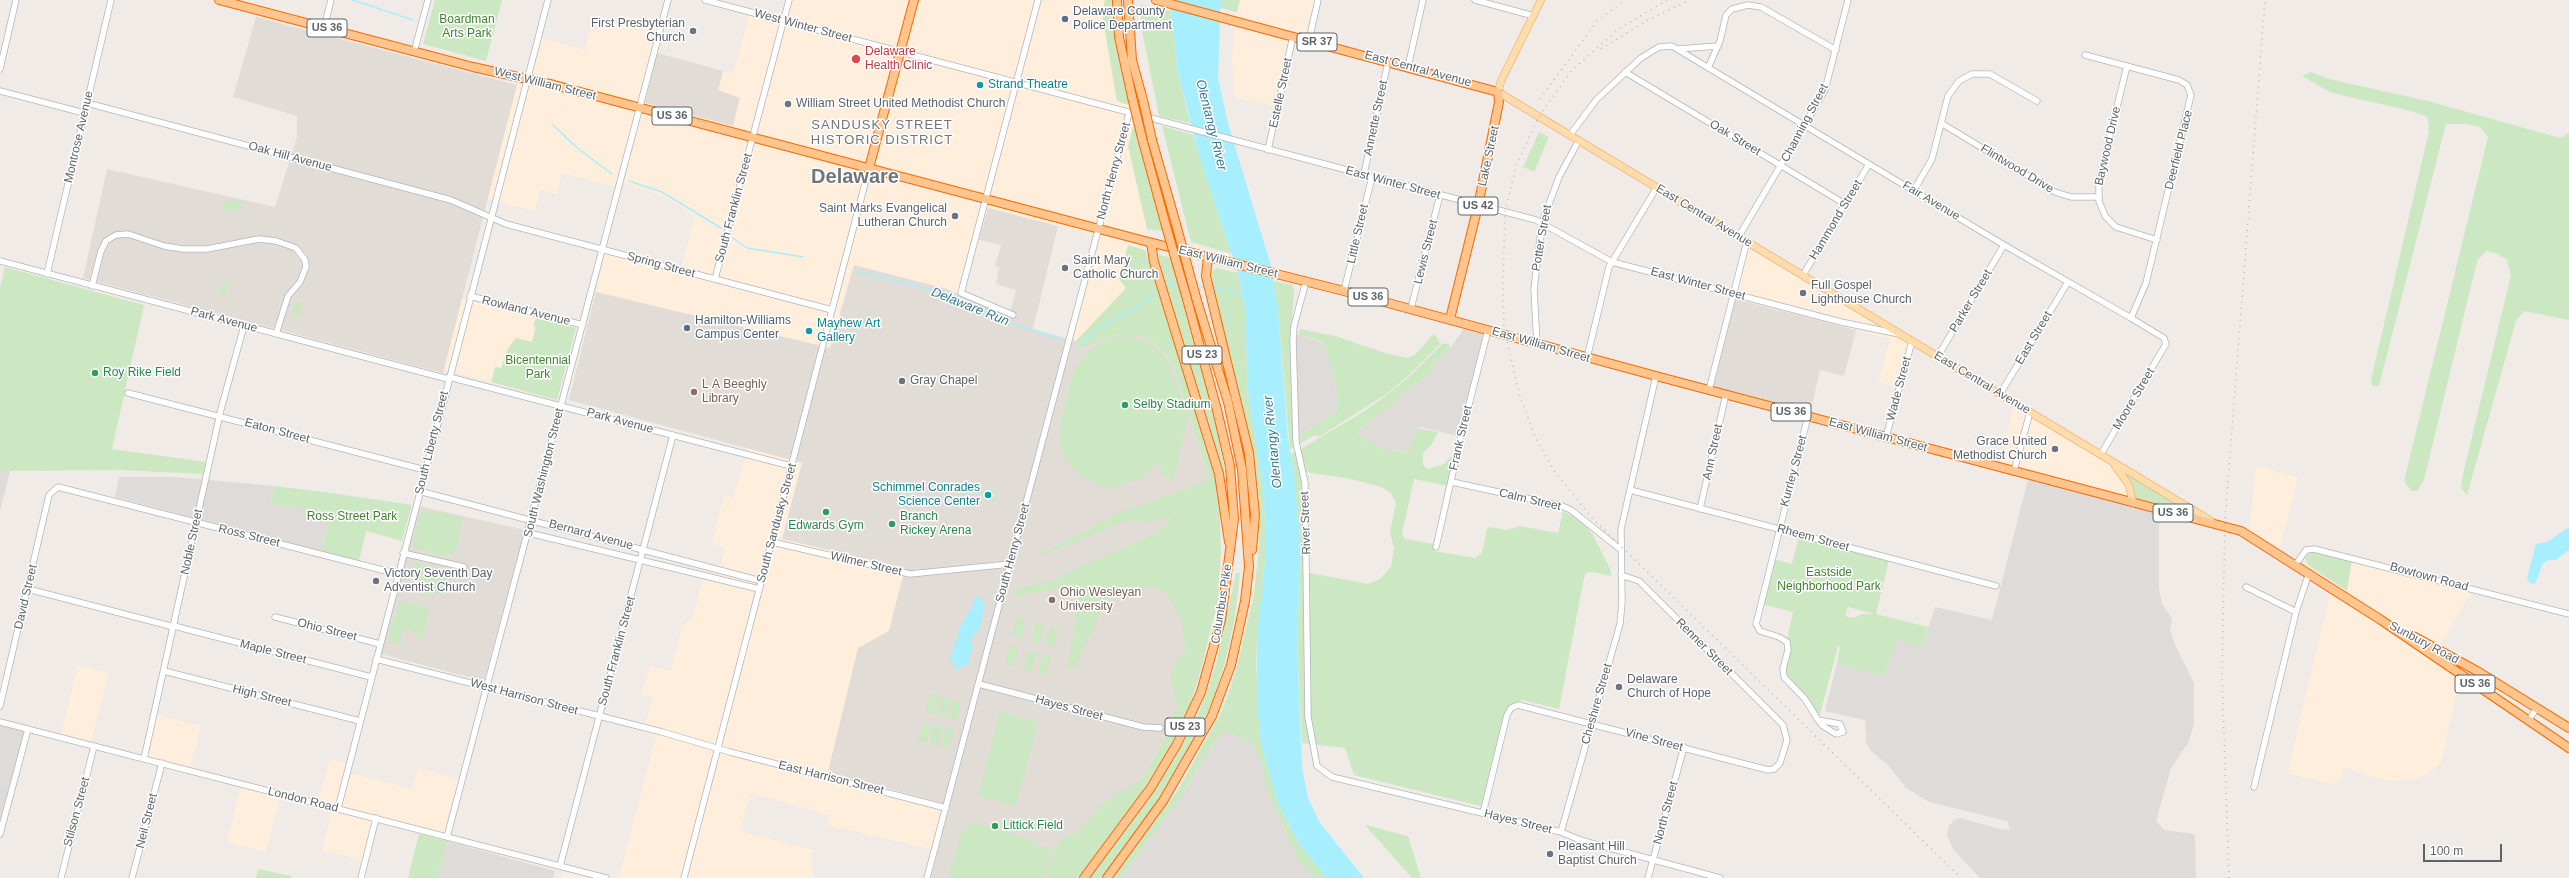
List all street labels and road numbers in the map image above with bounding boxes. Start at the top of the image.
street label: West Winter Street [753,6,853,46]
road number: US 36 [307,19,347,37]
road number: SR 37 [1297,33,1337,51]
street label: East Central Avenue [1363,48,1473,90]
street label: Estelle Street [1267,57,1295,129]
street label: West William Street [493,64,597,104]
street label: Annette Street [1361,79,1391,157]
street label: Channing Street [1778,81,1832,165]
street label: Montrose Avenue [61,90,97,184]
street label: Baywood Drive [2092,105,2124,187]
road number: US 36 [652,107,692,125]
street label: Deerfield Place [2162,109,2196,191]
street label: Oak Street [1707,117,1763,159]
street label: North Henry Street [1094,121,1134,221]
street label: Lake Street [1476,124,1502,188]
street label: Oak Hill Avenue [247,139,333,175]
street label: Flintwood Drive [1978,142,2056,196]
street label: South Franklin Street [712,152,756,264]
street label: East Winter Street [1344,163,1442,203]
street label: Hammond Street [1806,177,1866,263]
street label: Fair Avenue [1900,178,1962,224]
street label: East Central Avenue [1653,182,1755,250]
road number: US 42 [1458,197,1498,215]
street label: Little Street [1344,203,1372,265]
street label: Potter Street [1529,204,1555,272]
street label: Lewis Street [1411,218,1441,286]
street label: East William Street [1177,243,1279,281]
street label: Spring Street [625,249,697,281]
street label: East Winter Street [1649,264,1747,304]
street label: Parker Street [1947,267,1995,335]
road number: US 36 [1348,288,1388,306]
street label: Rowland Avenue [480,293,572,329]
street label: Park Avenue [189,304,259,336]
street label: East Street [2013,309,2055,367]
street label: East William Street [1490,324,1592,366]
road number: US 23 [1182,346,1222,364]
street label: East Central Avenue [1931,349,2033,417]
street label: Wade Street [1883,355,1915,423]
street label: Moore Street [2110,366,2158,432]
street label: South Liberty Street [412,390,452,496]
road number: US 36 [1771,403,1811,421]
street label: Frank Street [1447,404,1475,472]
street label: Park Avenue [585,405,655,437]
street label: South Washington Street [521,407,567,539]
street label: Eaton Street [243,415,311,447]
street label: East William Street [1827,415,1929,455]
street label: Ann Street [1700,423,1726,481]
street label: Kurrley Street [1778,434,1810,508]
street label: South Sandusky Street [754,462,800,584]
street label: Calm Street [1498,486,1562,514]
street label: River Street [1298,491,1314,555]
street label: South Henry Street [993,502,1033,604]
road number: US 36 [2153,504,2193,522]
street label: Noble Street [178,508,206,576]
street label: Bernard Avenue [547,517,635,553]
street label: Ross Street [217,521,281,551]
street label: Rheem Street [1775,521,1851,555]
street label: Wilmer Street [829,549,903,579]
street label: Bowtown Road [2388,560,2470,594]
street label: David Street [12,563,40,631]
street label: Columbus Pike [1209,563,1235,645]
street label: South Franklin Street [595,595,639,707]
street label: Renner Street [1672,615,1736,679]
street label: Ohio Street [296,616,358,644]
street label: Sunbury Road [2387,619,2461,667]
street label: Maple Street [238,637,308,667]
street label: Cheshire Street [1579,662,1615,746]
road number: US 36 [2455,675,2495,693]
street label: West Harrison Street [468,676,580,718]
street label: High Street [231,682,293,710]
street label: Hayes Street [1034,692,1104,724]
road number: US 23 [1165,718,1205,736]
street label: Vine Street [1624,725,1684,755]
street label: East Harrison Street [777,758,885,798]
street label: Stilson Street [61,776,93,848]
street label: North Street [1651,780,1681,846]
street label: London Road [266,784,340,816]
street label: Neil Street [133,792,161,850]
street label: Hayes Street [1483,807,1553,837]

